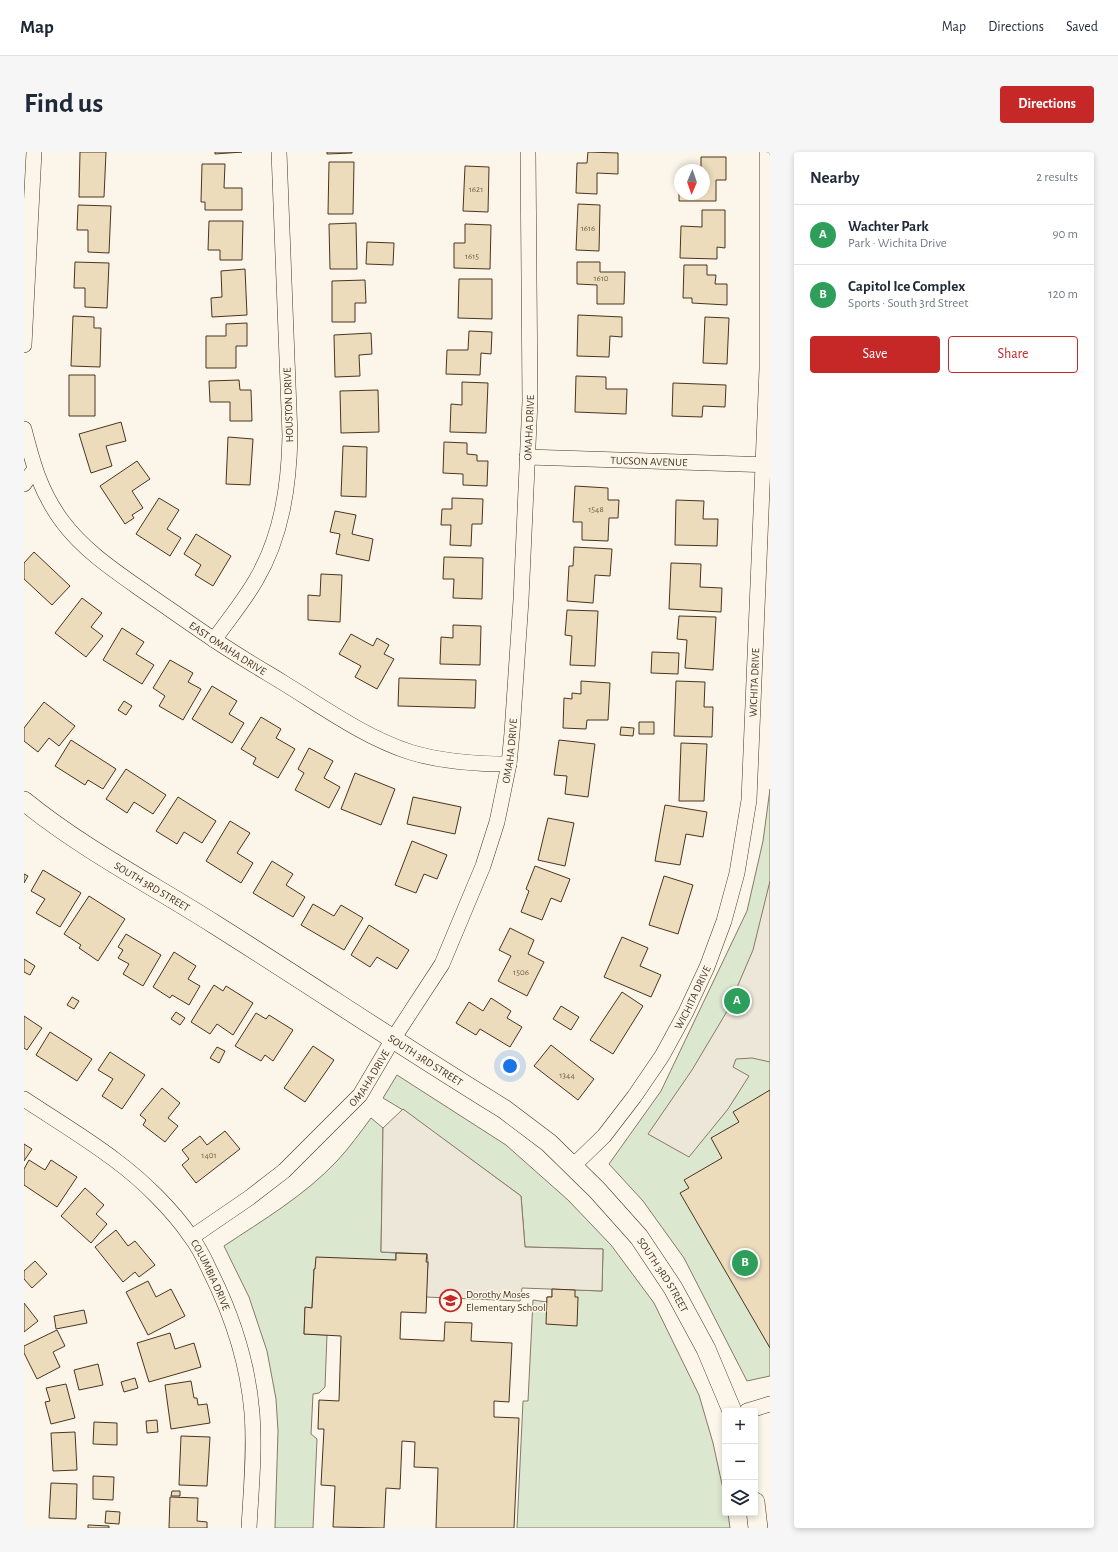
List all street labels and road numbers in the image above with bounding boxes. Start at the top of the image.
street label: HOUSTON DRIVE [282,367,295,443]
street label: OMAHA DRIVE [522,394,536,460]
street label: TUCSON AVENUE [610,455,688,468]
street label: EAST OMAHA DRIVE [187,620,269,678]
street label: WICHITA DRIVE [747,647,761,717]
street label: OMAHA DRIVE [500,717,519,784]
street label: SOUTH 3RD STREET [112,860,192,914]
street label: WICHITA DRIVE [673,964,713,1031]
street label: SOUTH 3RD STREET [386,1033,465,1088]
street label: OMAHA DRIVE [347,1047,392,1109]
street label: SOUTH 3RD STREET [635,1236,690,1315]
street label: COLUMBIA DRIVE [188,1237,232,1313]

